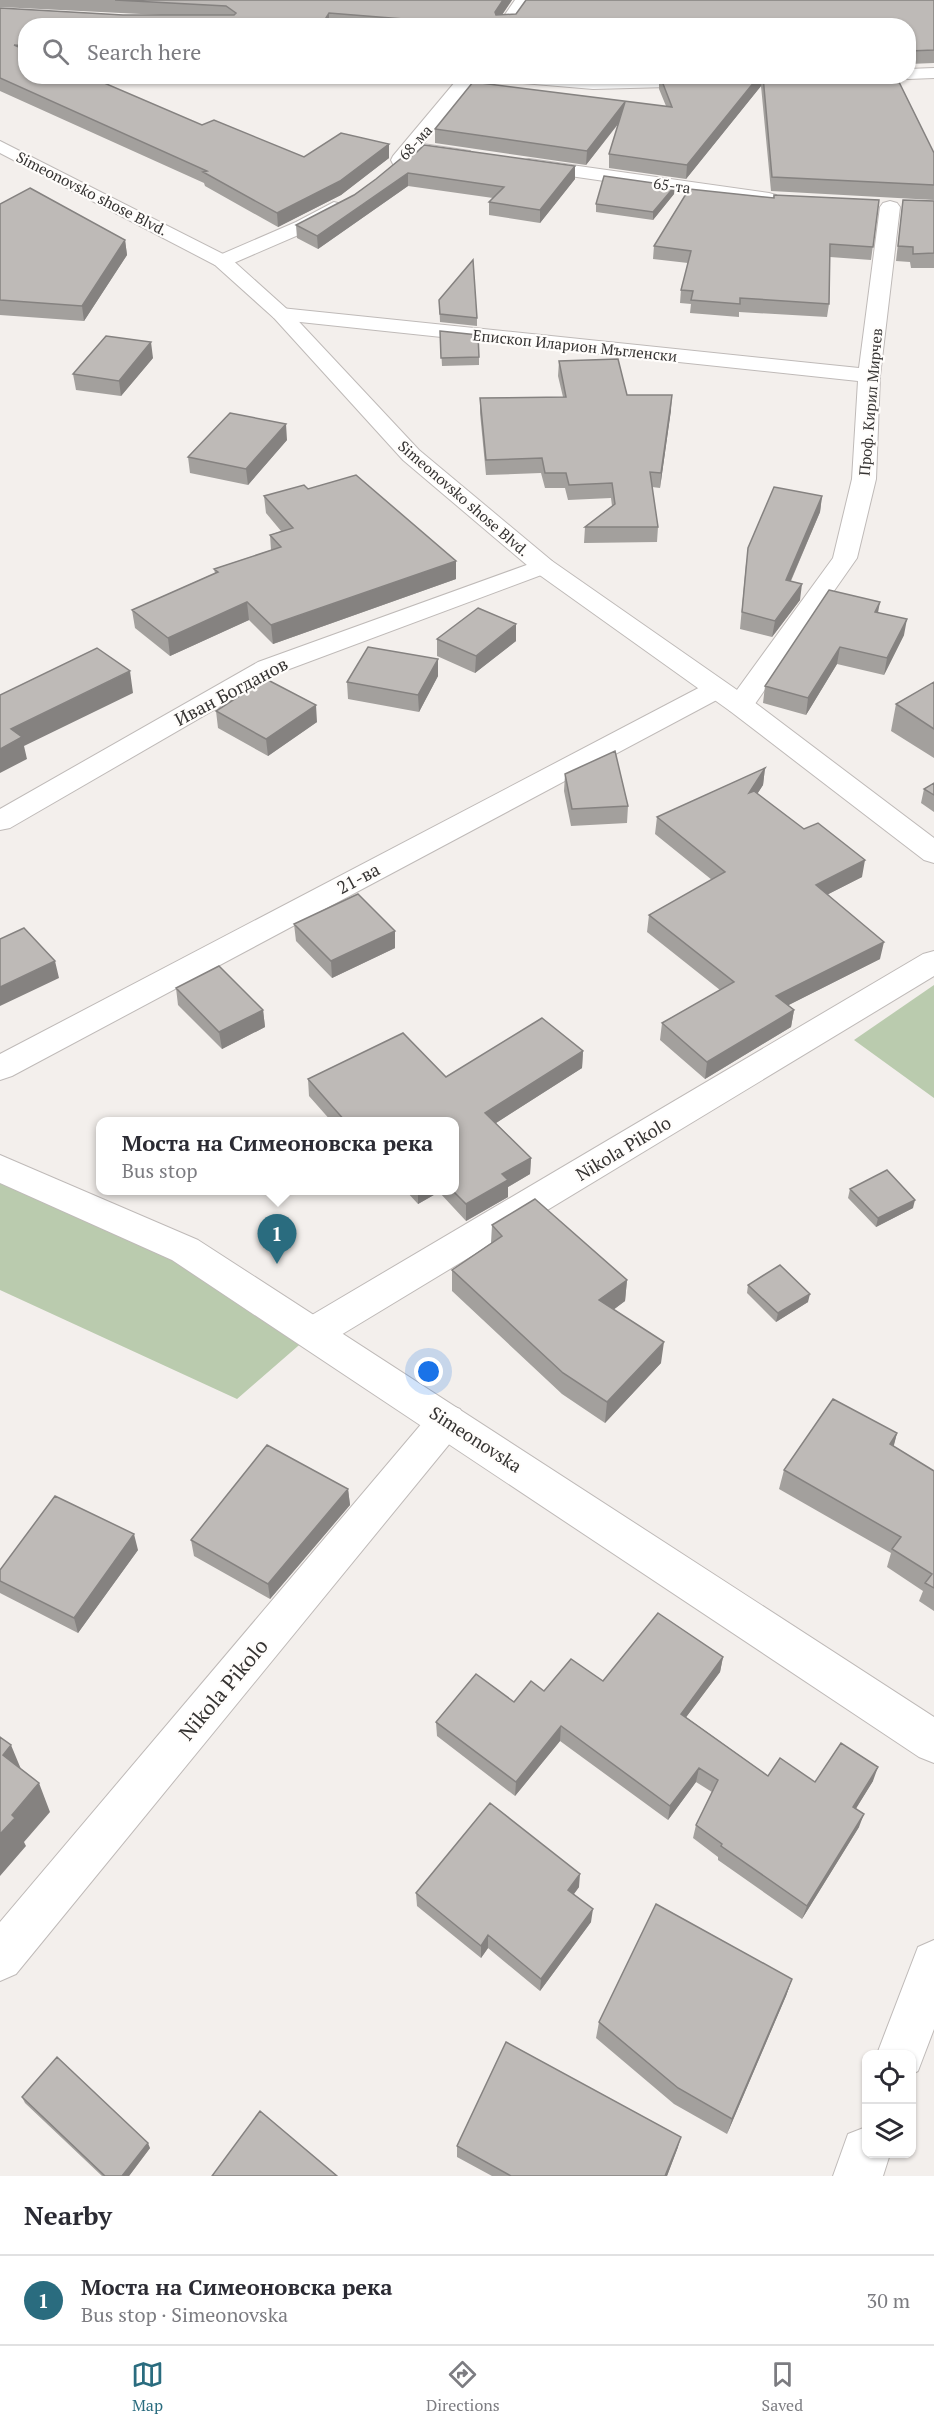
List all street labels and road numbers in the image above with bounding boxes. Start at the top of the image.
street label: 68-ма [394,120,436,164]
street label: Simeonovsko shose Blvd. [13,146,171,240]
street label: 65-та [652,172,692,198]
street label: Епископ Иларион Мъгленски [472,324,678,366]
street label: Проф. Кирил Мирчев [854,327,886,477]
street label: Simeonovsko shose Blvd. [394,436,534,560]
street label: Иван Богданов [170,651,292,731]
street label: 21-ва [332,857,384,899]
street label: Nikola Pikolo [571,1110,675,1186]
street label: Simeonovska [425,1400,527,1478]
street label: Nikola Pikolo [172,1632,274,1746]

